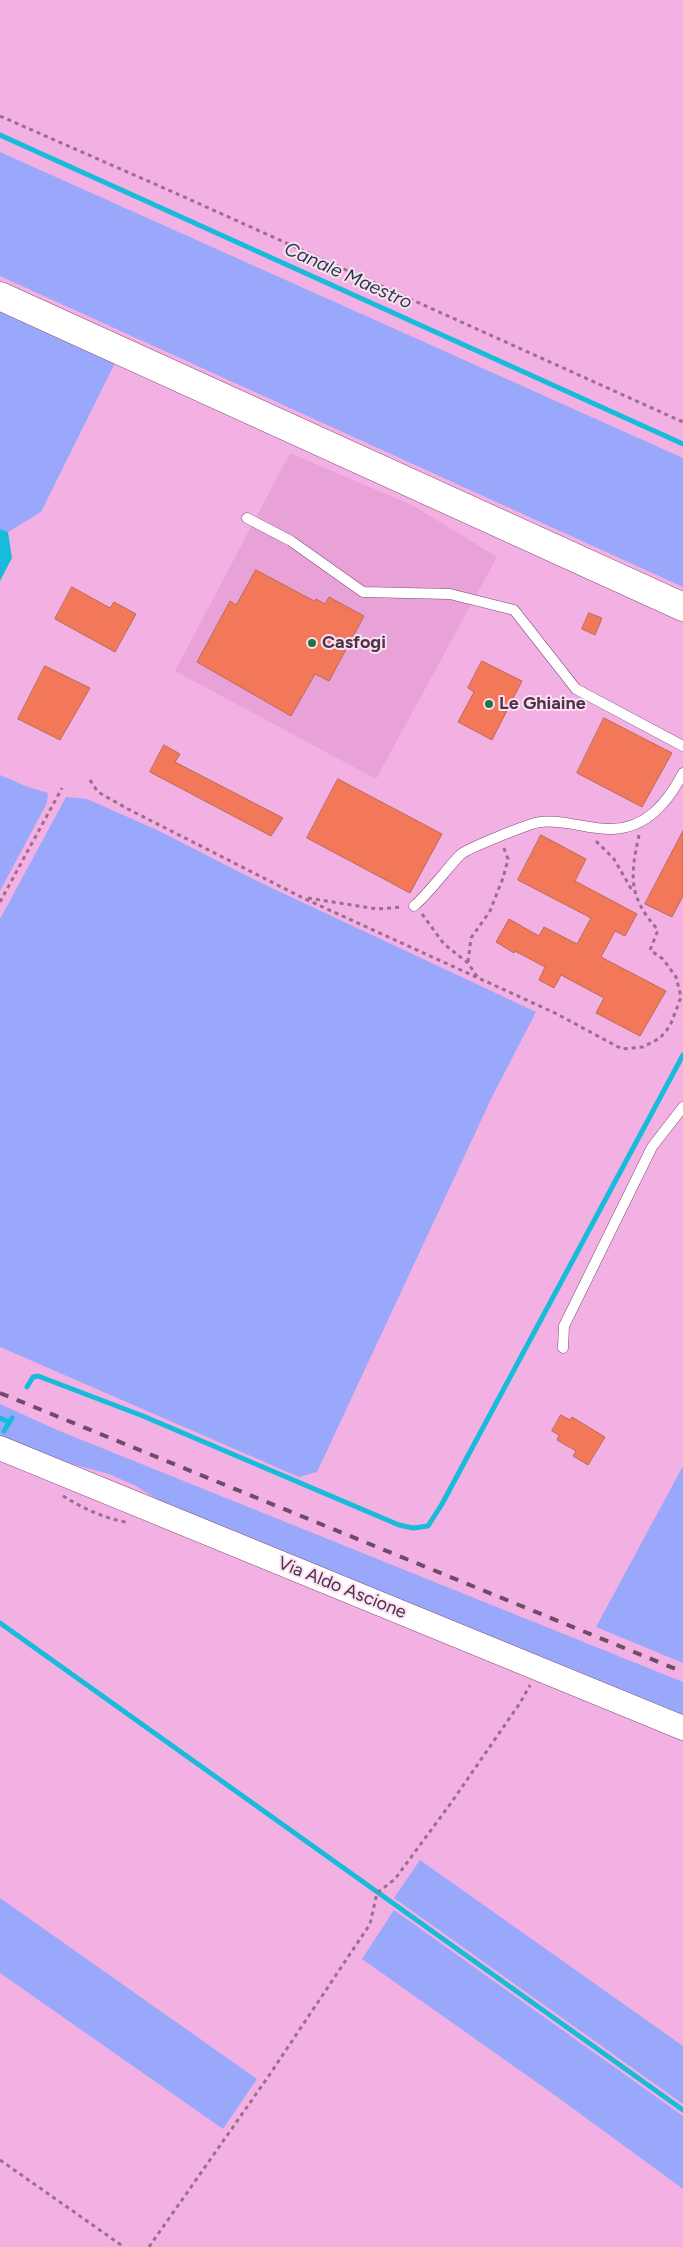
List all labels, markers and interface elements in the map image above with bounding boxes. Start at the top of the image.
water label: Canale Maestro [281,238,415,314]
place label: Casfogi [322,632,386,654]
marker: Casfogi [306,637,318,649]
place label: Le Ghiaine [499,693,586,715]
marker: Le Ghiaine [483,698,495,710]
street label: Via Aldo Ascione [275,1552,409,1624]

